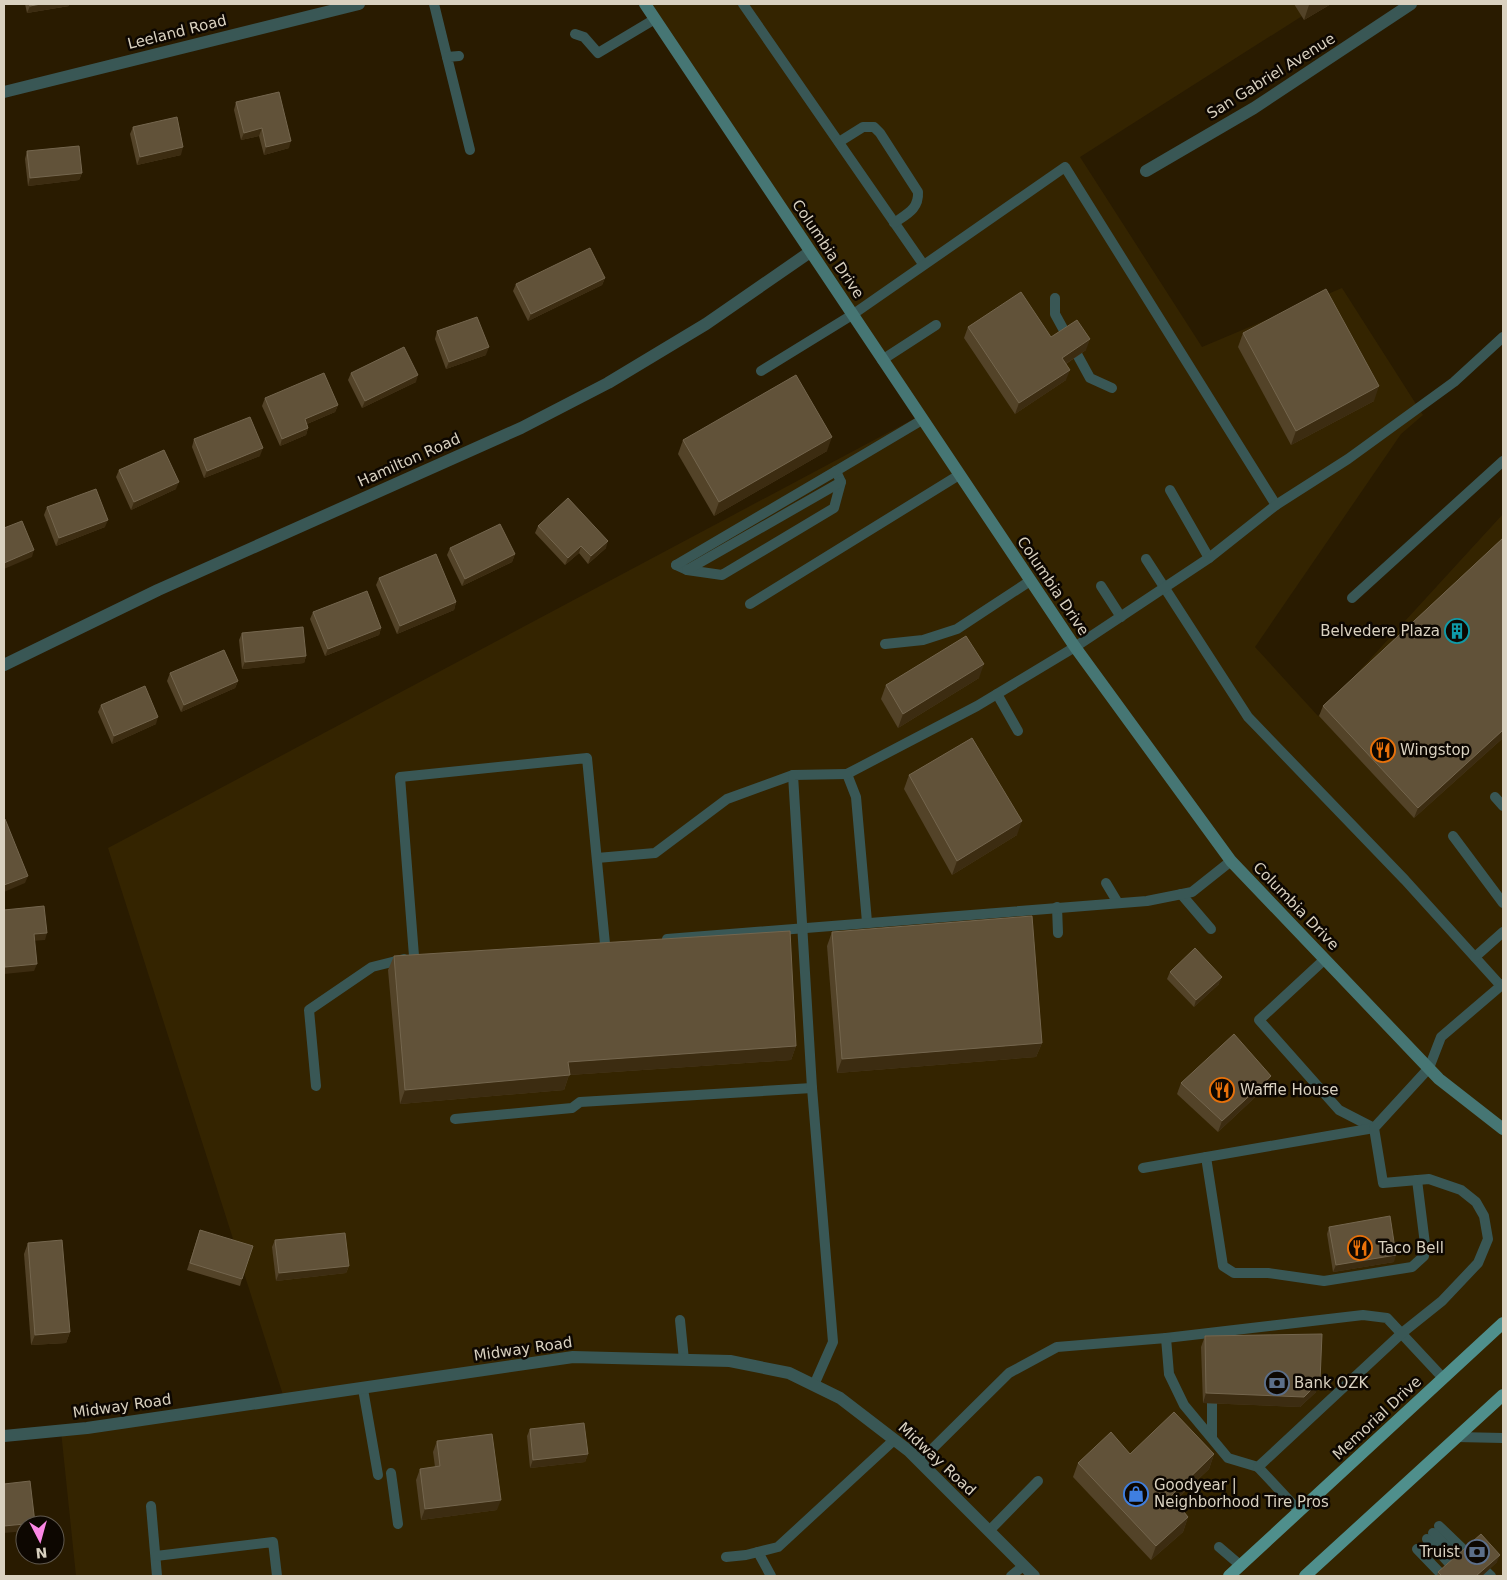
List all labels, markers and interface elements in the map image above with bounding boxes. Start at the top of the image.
street label: Leeland Road [126,11,228,53]
street label: San Gabriel Avenue [1204,29,1338,123]
street label: Columbia Drive [788,196,868,302]
street label: Hamilton Road [355,429,463,491]
street label: Columbia Drive [1013,533,1093,639]
building icon: Belvedere Plaza [1444,618,1470,644]
place label: Belvedere Plaza [1320,622,1440,640]
restaurant icon: Wingstop [1370,737,1396,763]
place label: Wingstop [1400,741,1470,759]
street label: Columbia Drive [1249,858,1343,954]
restaurant icon: Waffle House [1209,1077,1235,1103]
place label: Waffle House [1240,1081,1339,1099]
restaurant icon: Taco Bell [1347,1235,1373,1261]
place label: Taco Bell [1377,1239,1444,1257]
street label: Midway Road [473,1333,573,1365]
bank icon: Bank OZK [1264,1370,1290,1396]
street label: Memorial Drive [1329,1372,1425,1464]
place label: Bank OZK [1294,1374,1370,1392]
street label: Midway Road [72,1390,172,1422]
street label: Midway Road [895,1419,979,1499]
place label: Goodyear | Neighborhood Tire Pros [1154,1476,1329,1511]
shop icon: Goodyear | Neighborhood Tire Pros [1123,1481,1149,1507]
north arrow [15,1515,65,1565]
bank icon: Truist [1464,1539,1490,1565]
place label: Truist [1419,1543,1460,1561]
text: N [35,1544,48,1561]

